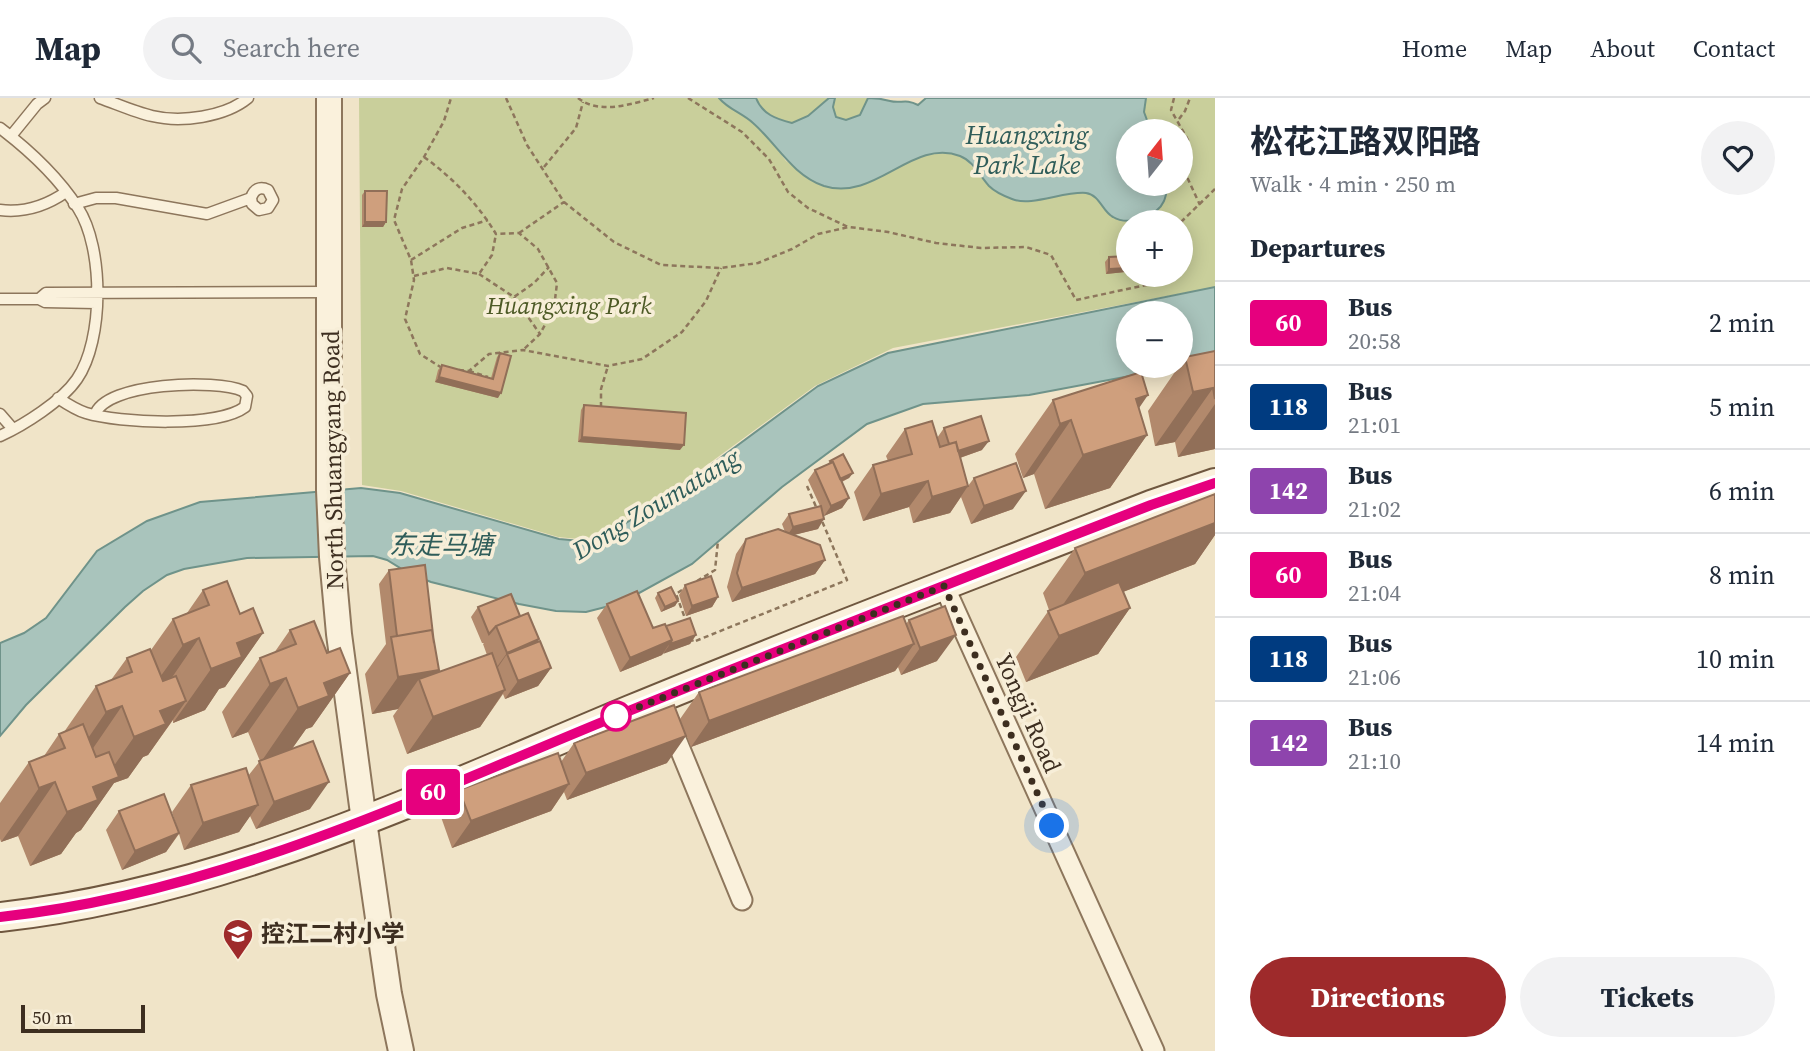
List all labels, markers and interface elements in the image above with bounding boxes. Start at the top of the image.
search box [143,17,633,80]
text: Map [35,26,101,71]
icon: search [167,29,205,67]
text: Search here [223,30,360,66]
text: Home [1402,32,1467,65]
text: Map [1505,32,1552,65]
text: About [1590,32,1655,65]
text: Contact [1693,32,1775,65]
water label: Huangxing Park Lake [965,117,1090,183]
north arrow [1116,119,1194,196]
map controls [1116,119,1193,378]
text: 松花江路双阳路 [1250,119,1481,164]
button: heart [1701,121,1775,195]
text: Walk · 4 min · 250 m [1250,168,1456,200]
button: + [1116,210,1193,287]
text: Departures [1250,230,1385,266]
park label: Huangxing Park [485,289,652,322]
text: Bus [1348,289,1392,325]
button: − [1116,301,1193,378]
text: 2 min [1709,305,1775,341]
text: 60 [1275,306,1302,339]
text: 20:58 [1348,325,1401,357]
street label: North Shuangyang Road [314,330,351,590]
text: Bus [1348,373,1392,409]
text: 5 min [1709,389,1775,425]
text: 118 [1269,390,1308,423]
text: 21:01 [1348,409,1401,441]
water label: Dong Zoumatang [564,439,748,569]
text: Bus [1348,457,1392,493]
text: 6 min [1709,473,1775,509]
text: 142 [1269,474,1308,507]
text: 21:02 [1348,493,1401,525]
water label: 东走马塘 [389,527,497,563]
text: Bus [1348,541,1392,577]
text: 8 min [1709,557,1775,593]
text: 60 [1275,558,1302,591]
text: 21:04 [1348,577,1401,609]
text: Bus [1348,625,1392,661]
text: 10 min [1696,641,1775,677]
text: 118 [1269,642,1308,675]
street label: Yongji Road [987,648,1070,778]
text: 21:06 [1348,661,1401,693]
unlabelled marker [601,701,631,731]
text: Bus [1348,709,1392,745]
text: 14 min [1696,725,1775,761]
text: 142 [1269,726,1308,759]
text: 21:10 [1348,745,1401,777]
line badge: 60 [402,769,464,815]
text: 60 [420,775,446,808]
your location [1034,808,1069,843]
school or university icon: 控江二村小学 [221,917,255,961]
place label: 控江二村小学 [261,917,405,950]
button: Directions [1250,957,1506,1037]
button: Tickets [1520,957,1775,1037]
scale bar [21,1002,145,1034]
text: 50 m [32,1004,73,1030]

